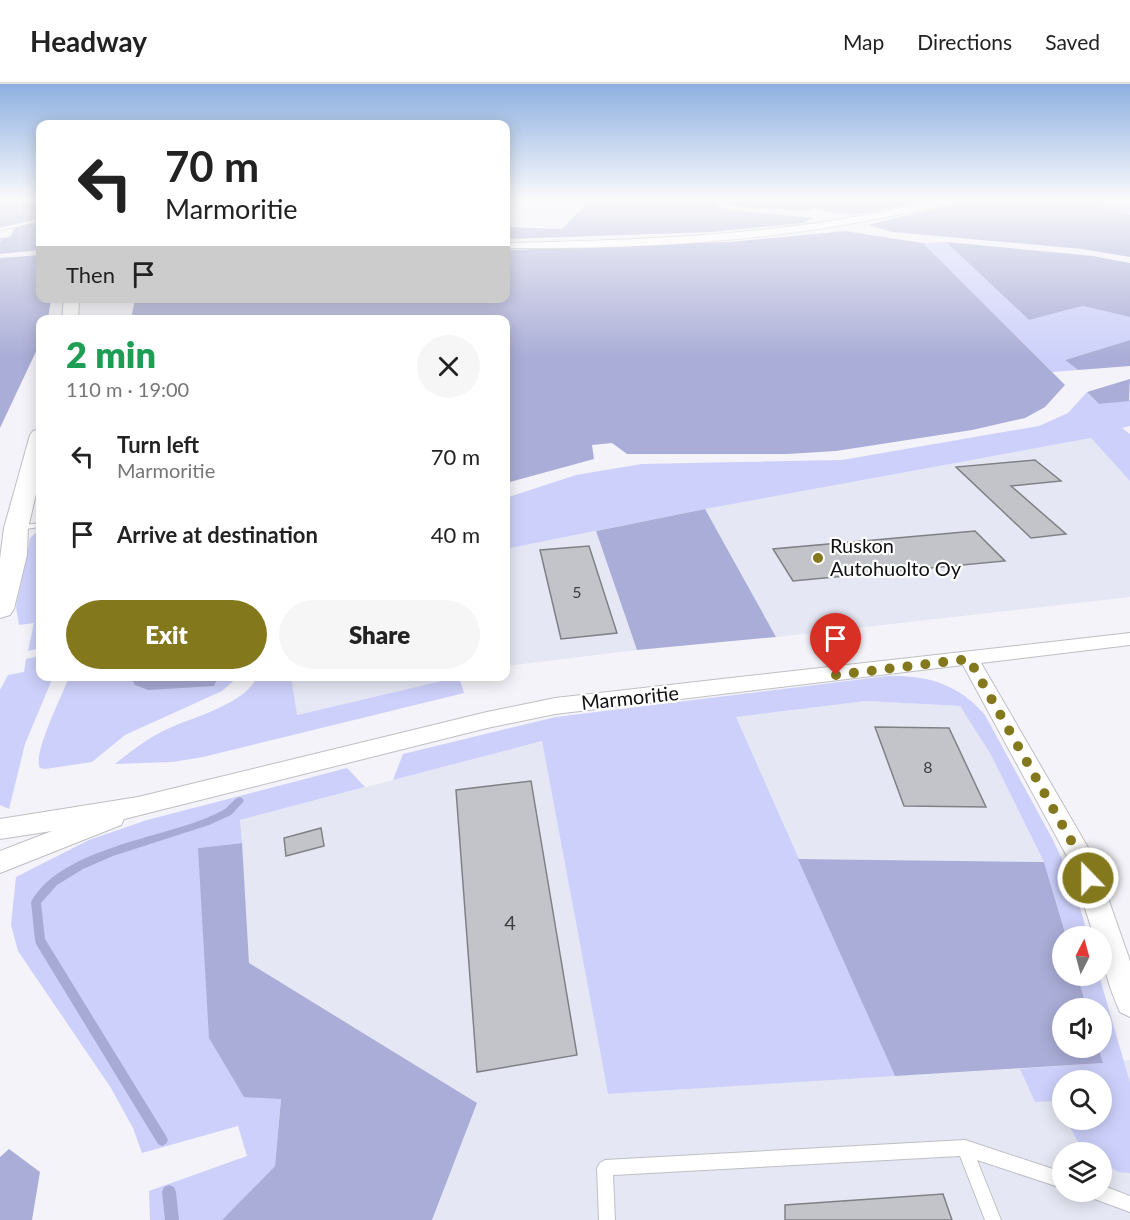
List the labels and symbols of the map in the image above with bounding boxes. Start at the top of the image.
place label: Ruskon Autohuolto Oy [830,533,962,580]
marker: Ruskon Autohuolto Oy [811,551,825,565]
house number: 5 [572,582,582,601]
pin [810,613,861,675]
street label: Marmoritie [580,680,680,714]
house number: 8 [923,757,933,776]
position arrow [1056,846,1120,910]
house number: 4 [504,910,516,934]
north arrow [1052,926,1112,986]

